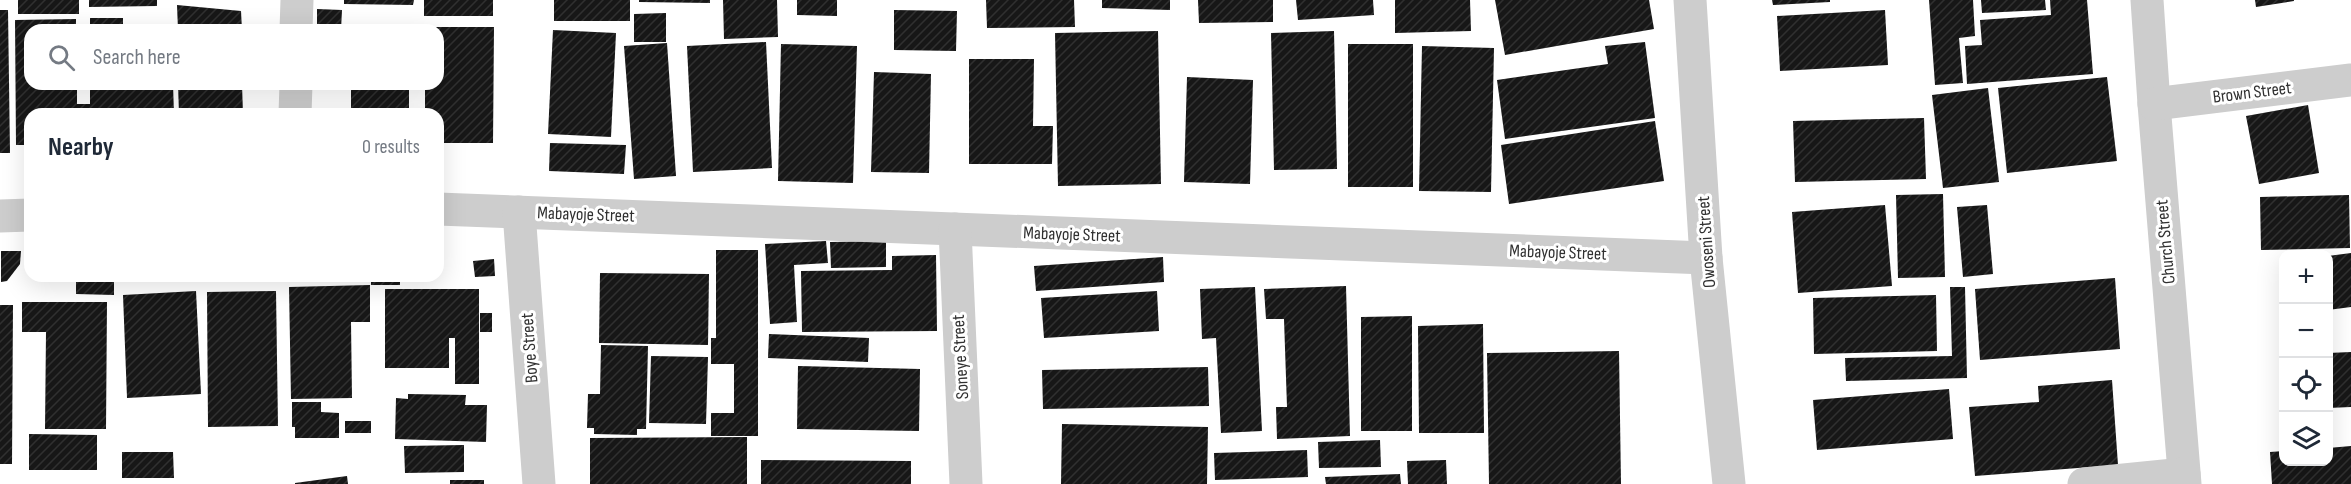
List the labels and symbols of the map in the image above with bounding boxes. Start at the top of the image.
street label: Brown Street [2212,77,2293,108]
street label: Owoseni Street [1693,195,1720,289]
street label: Church Street [2151,198,2180,285]
street label: Mabayoje Street [537,202,636,227]
street label: Mabayoje Street [1023,222,1122,247]
street label: Mabayoje Street [1509,240,1608,265]
street label: Boye Street [517,312,542,384]
street label: Soneye Street [948,314,973,400]

